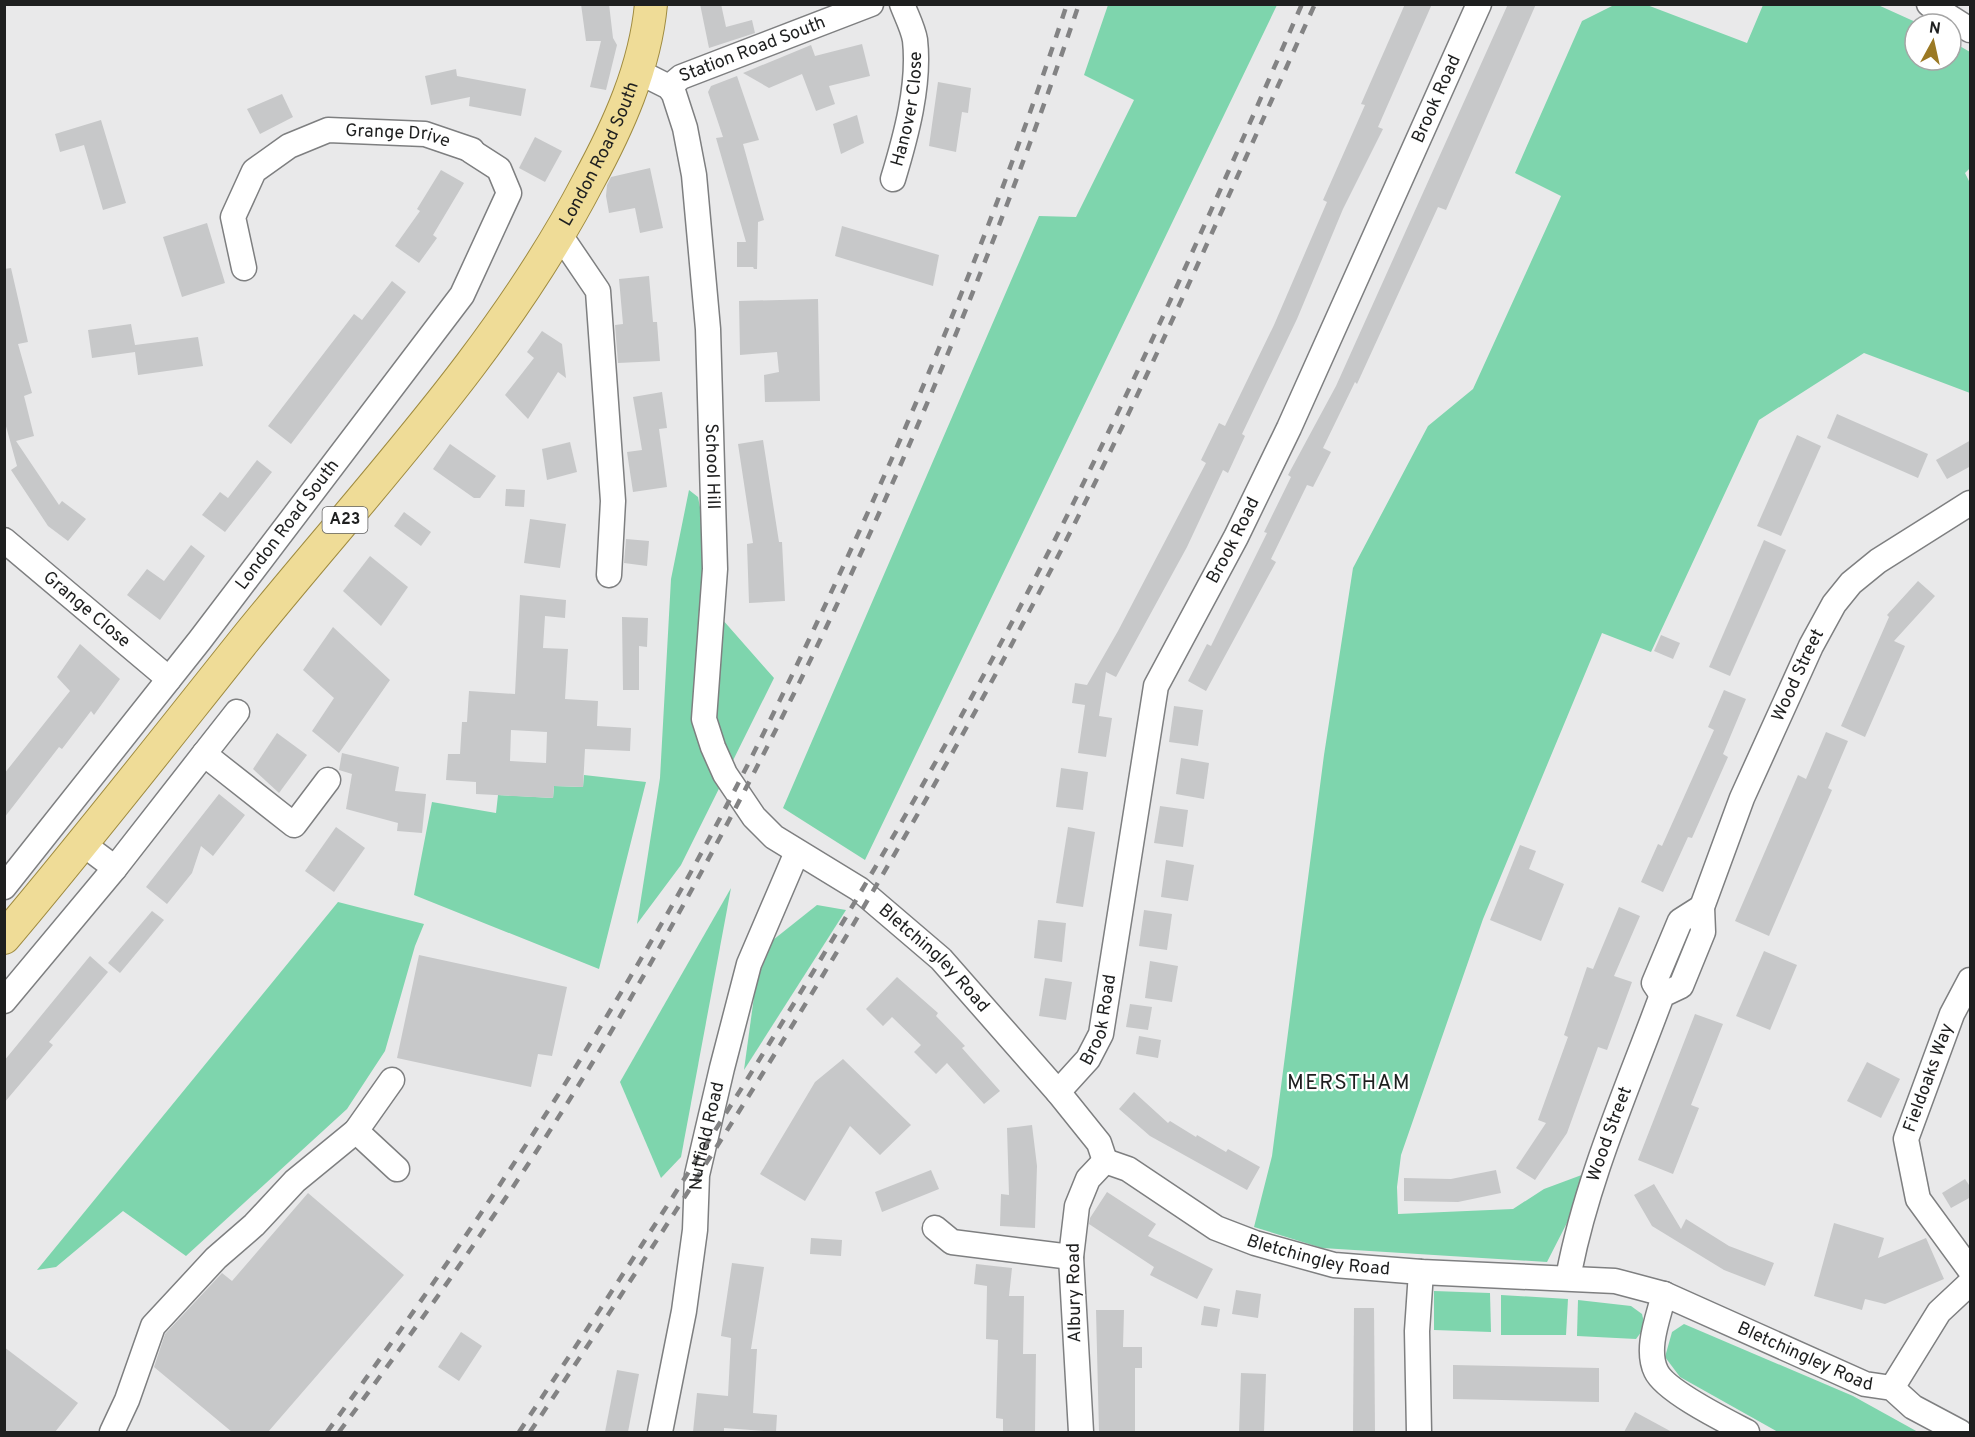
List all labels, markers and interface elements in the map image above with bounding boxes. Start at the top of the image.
street label: Station Road South [676,11,829,88]
north arrow [1903,12,1963,72]
text: N [1928,18,1942,40]
street label: Hanover Close [886,51,928,169]
street label: Brook Road [1407,51,1466,147]
street label: London Road South [555,79,644,230]
street label: Grange Drive [345,119,453,153]
street label: School Hill [699,423,725,510]
street label: London Road South [231,455,344,595]
street label: Brook Road [1202,493,1265,588]
road number: A23 [322,507,368,533]
street label: Grange Close [38,566,135,653]
street label: Wood Street [1767,625,1830,725]
street label: Bletchingley Road [874,899,994,1017]
street label: Brook Road [1075,973,1122,1069]
street label: Fieldoaks Way [1899,1020,1959,1136]
district label: MERSTHAM [1287,1070,1411,1097]
street label: Nutfield Road [685,1080,730,1191]
street label: Wood Street [1582,1083,1637,1185]
street label: Bletchingley Road [1243,1229,1391,1281]
street label: Albury Road [1063,1243,1087,1343]
street label: Bletchingley Road [1734,1317,1874,1397]

